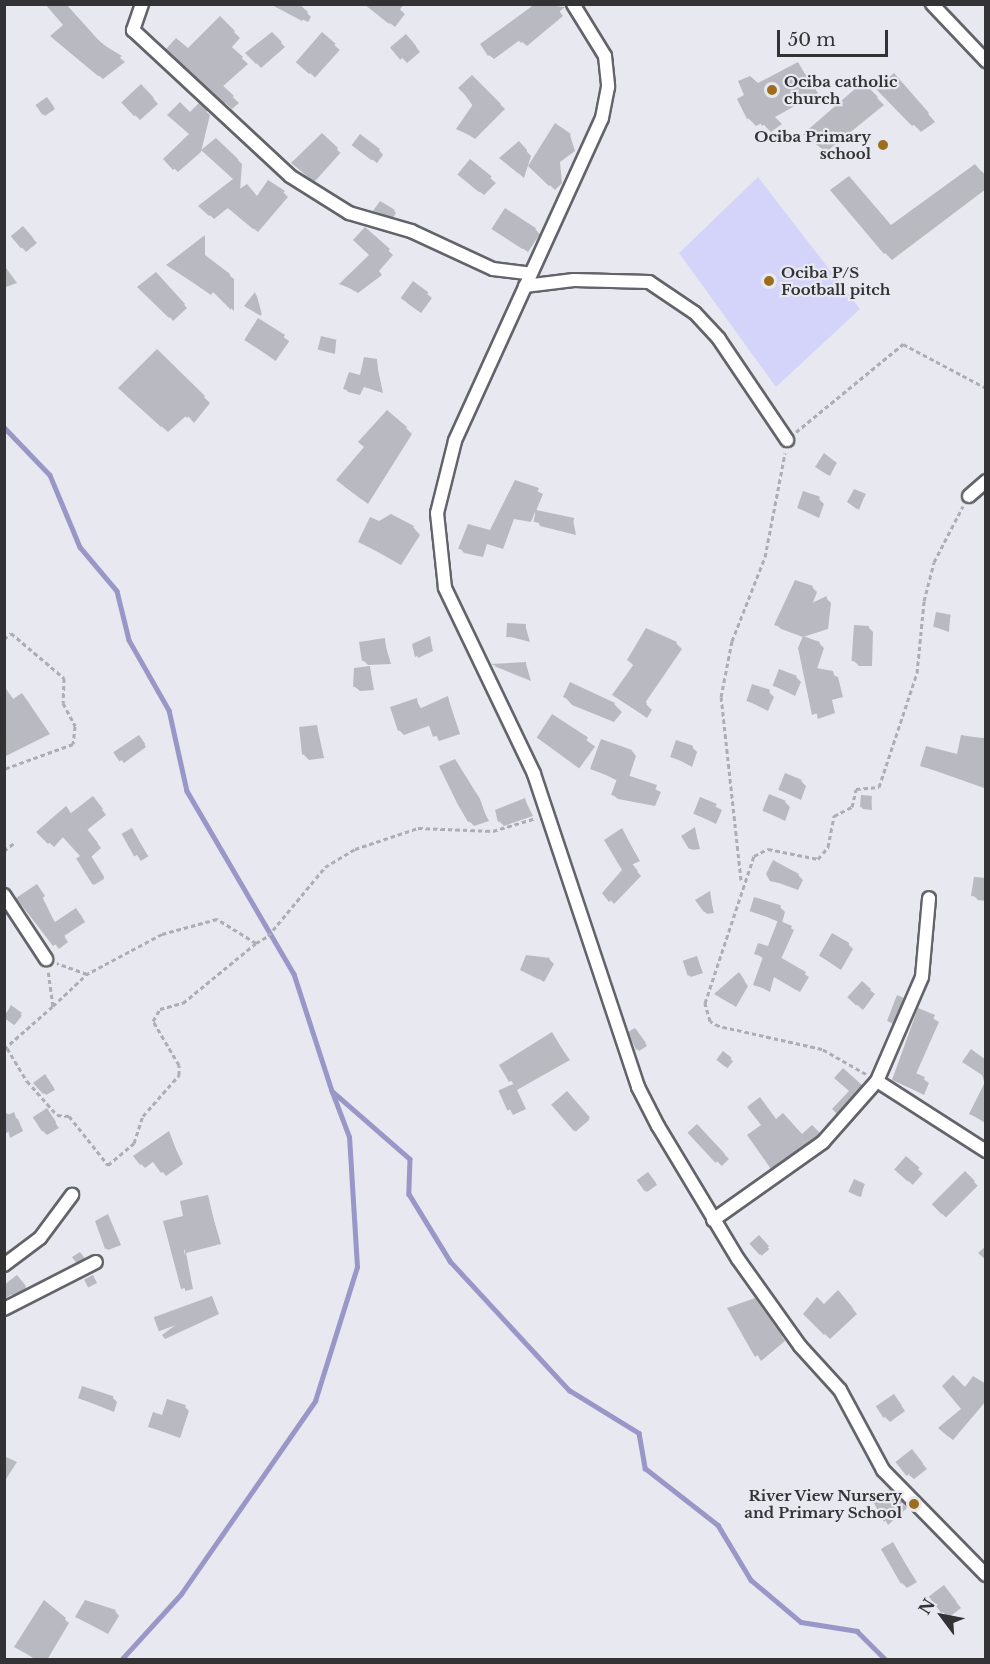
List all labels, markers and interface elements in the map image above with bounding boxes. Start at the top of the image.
scale bar [780,18,891,56]
text: 50 m [788,29,836,51]
place label: Ociba catholic church [784,72,897,107]
marker: Ociba catholic church [765,83,779,97]
place label: Ociba Primary school [754,127,871,162]
marker: Ociba Primary school [876,138,890,152]
place label: Ociba P/S Football pitch [781,263,890,298]
marker: Ociba P/S Football pitch [762,274,776,288]
place label: River View Nursery and Primary School [744,1486,902,1521]
marker: River View Nursery and Primary School [907,1497,921,1511]
north arrow [912,1586,972,1646]
text: N [914,1595,939,1618]

